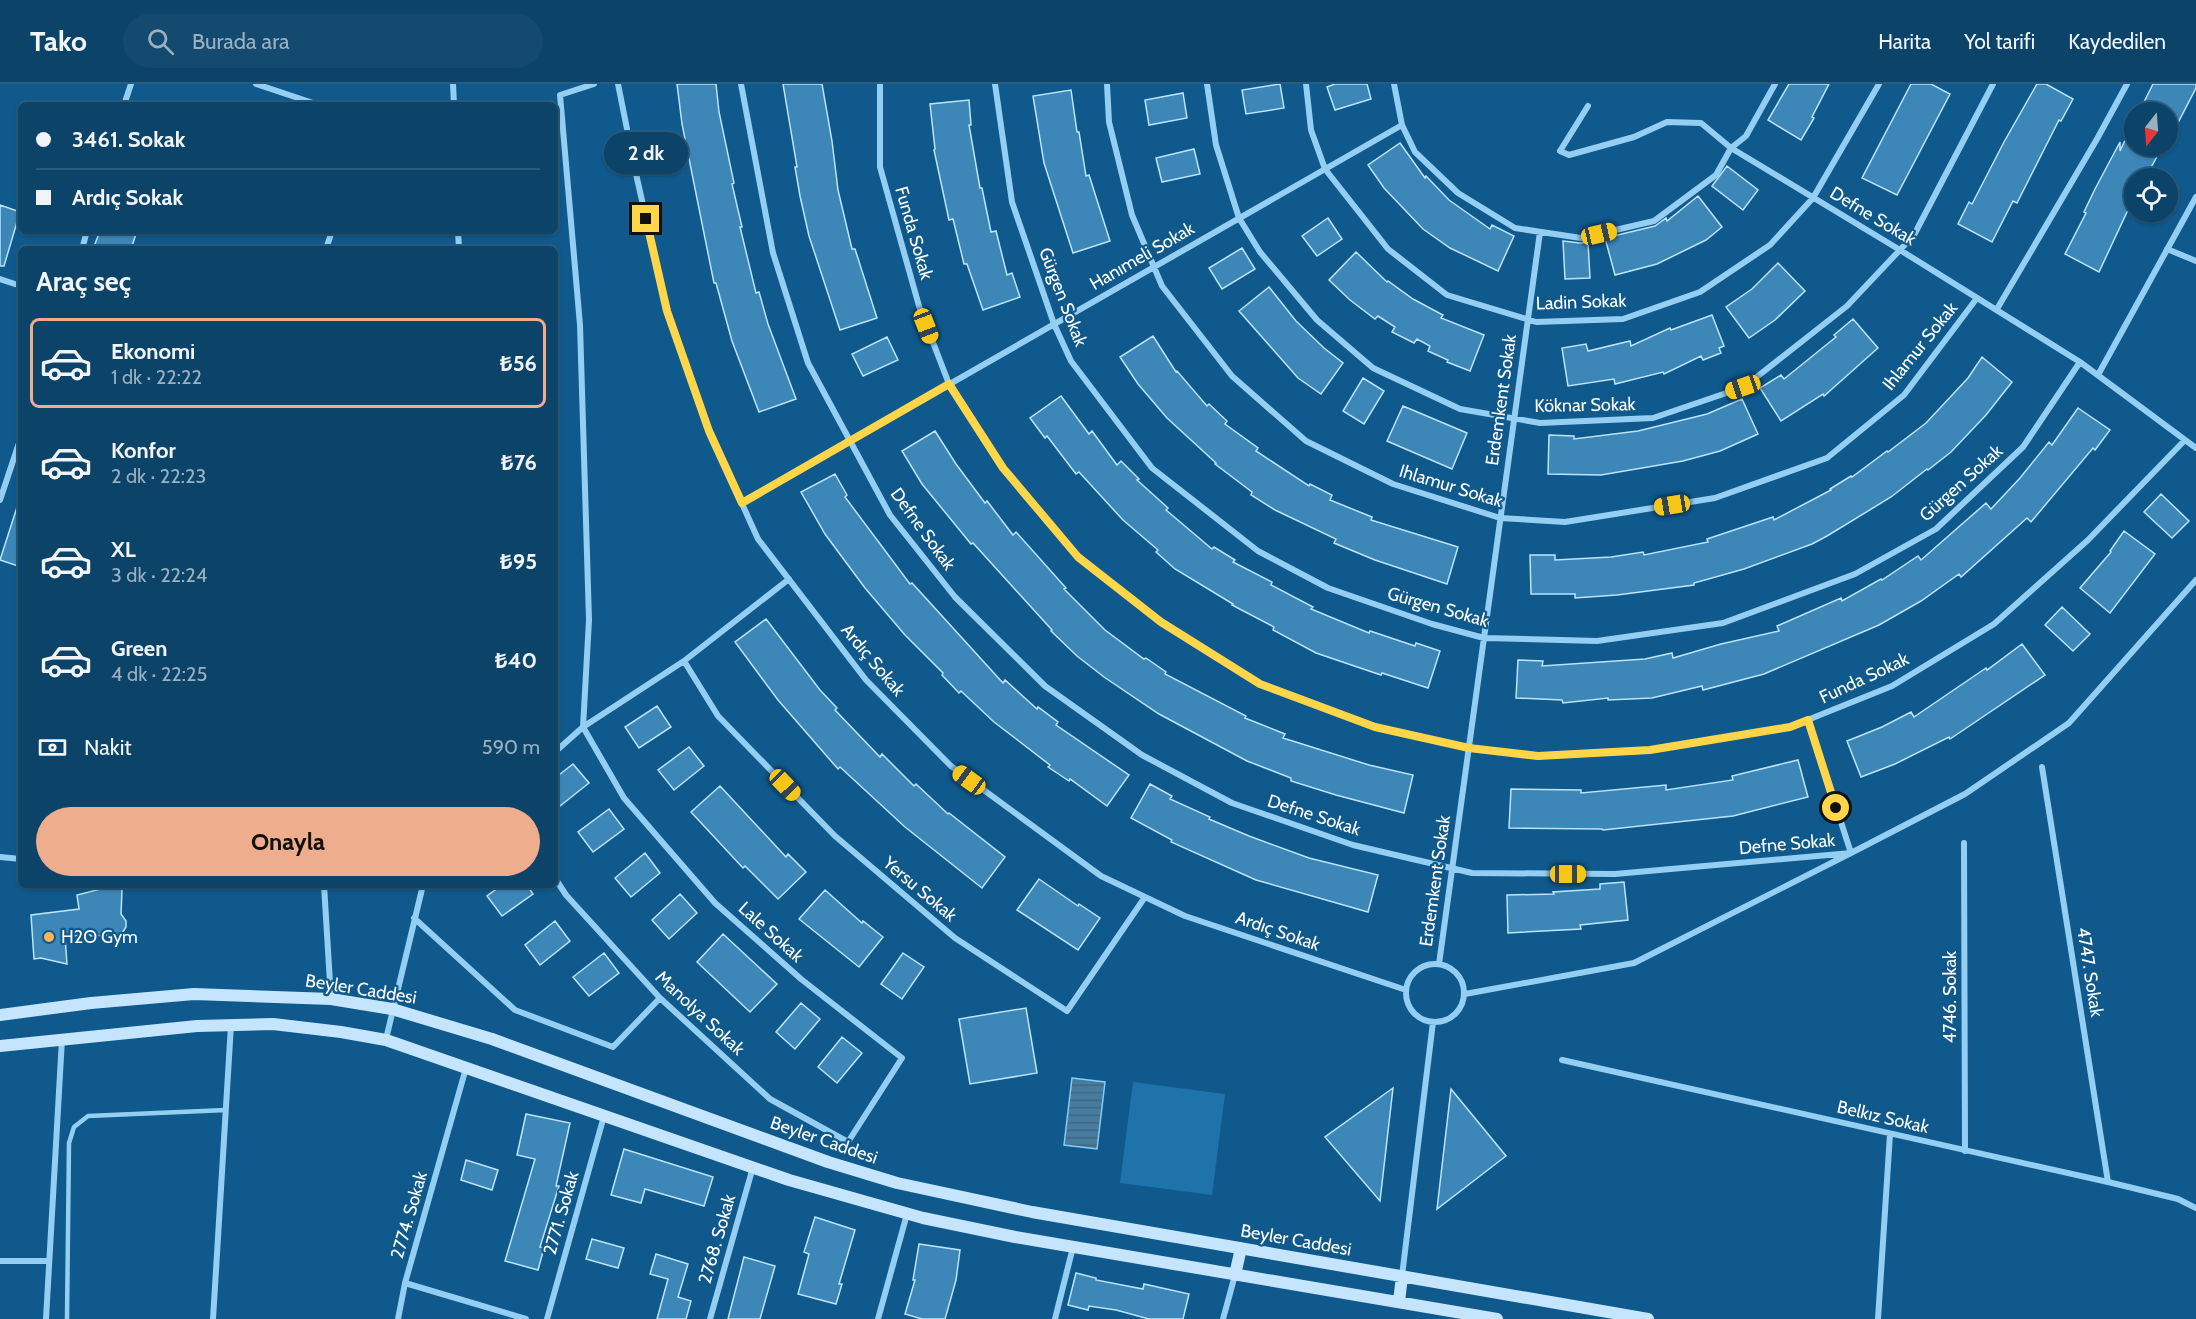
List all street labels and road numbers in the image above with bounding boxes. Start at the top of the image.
street label: Defne Sokak [1826,182,1921,251]
street label: Funda Sokak [890,184,938,283]
street label: Hanımeli Sokak [1086,217,1199,295]
street label: Gürgen Sokak [1034,244,1092,351]
street label: Ladin Sokak [1535,289,1628,315]
street label: Ihlamur Sokak [1878,297,1963,395]
street label: Erdemkent Sokak [1481,332,1521,467]
street label: Köknar Sokak [1534,393,1637,417]
street label: Gürgen Sokak [1915,439,2008,526]
street label: Ihlamur Sokak [1397,460,1506,512]
street label: Defne Sokak [886,483,961,575]
street label: Gürgen Sokak [1385,582,1492,632]
street label: Ardıç Sokak [836,619,910,701]
street label: Funda Sokak [1816,647,1913,708]
street label: Defne Sokak [1265,790,1364,841]
street label: Erdemkent Sokak [1415,813,1455,948]
street label: Defne Sokak [1738,829,1837,859]
street label: Yersu Sokak [878,851,962,927]
street label: Lale Sokak [734,897,809,968]
street label: Ardıç Sokak [1233,906,1324,956]
street label: 4747. Sokak [2072,926,2108,1019]
street label: 4746. Sokak [1939,950,1961,1043]
street label: Manolya Sokak [651,966,750,1061]
street label: Beyler Caddesi [304,969,418,1009]
street label: Belkız Sokak [1835,1096,1932,1138]
street label: Beyler Caddesi [767,1111,881,1169]
street label: 2774. Sokak [386,1168,432,1261]
street label: 2771. Sokak [539,1168,584,1258]
street label: 2768. Sokak [694,1191,741,1286]
street label: Beyler Caddesi [1239,1219,1353,1261]

